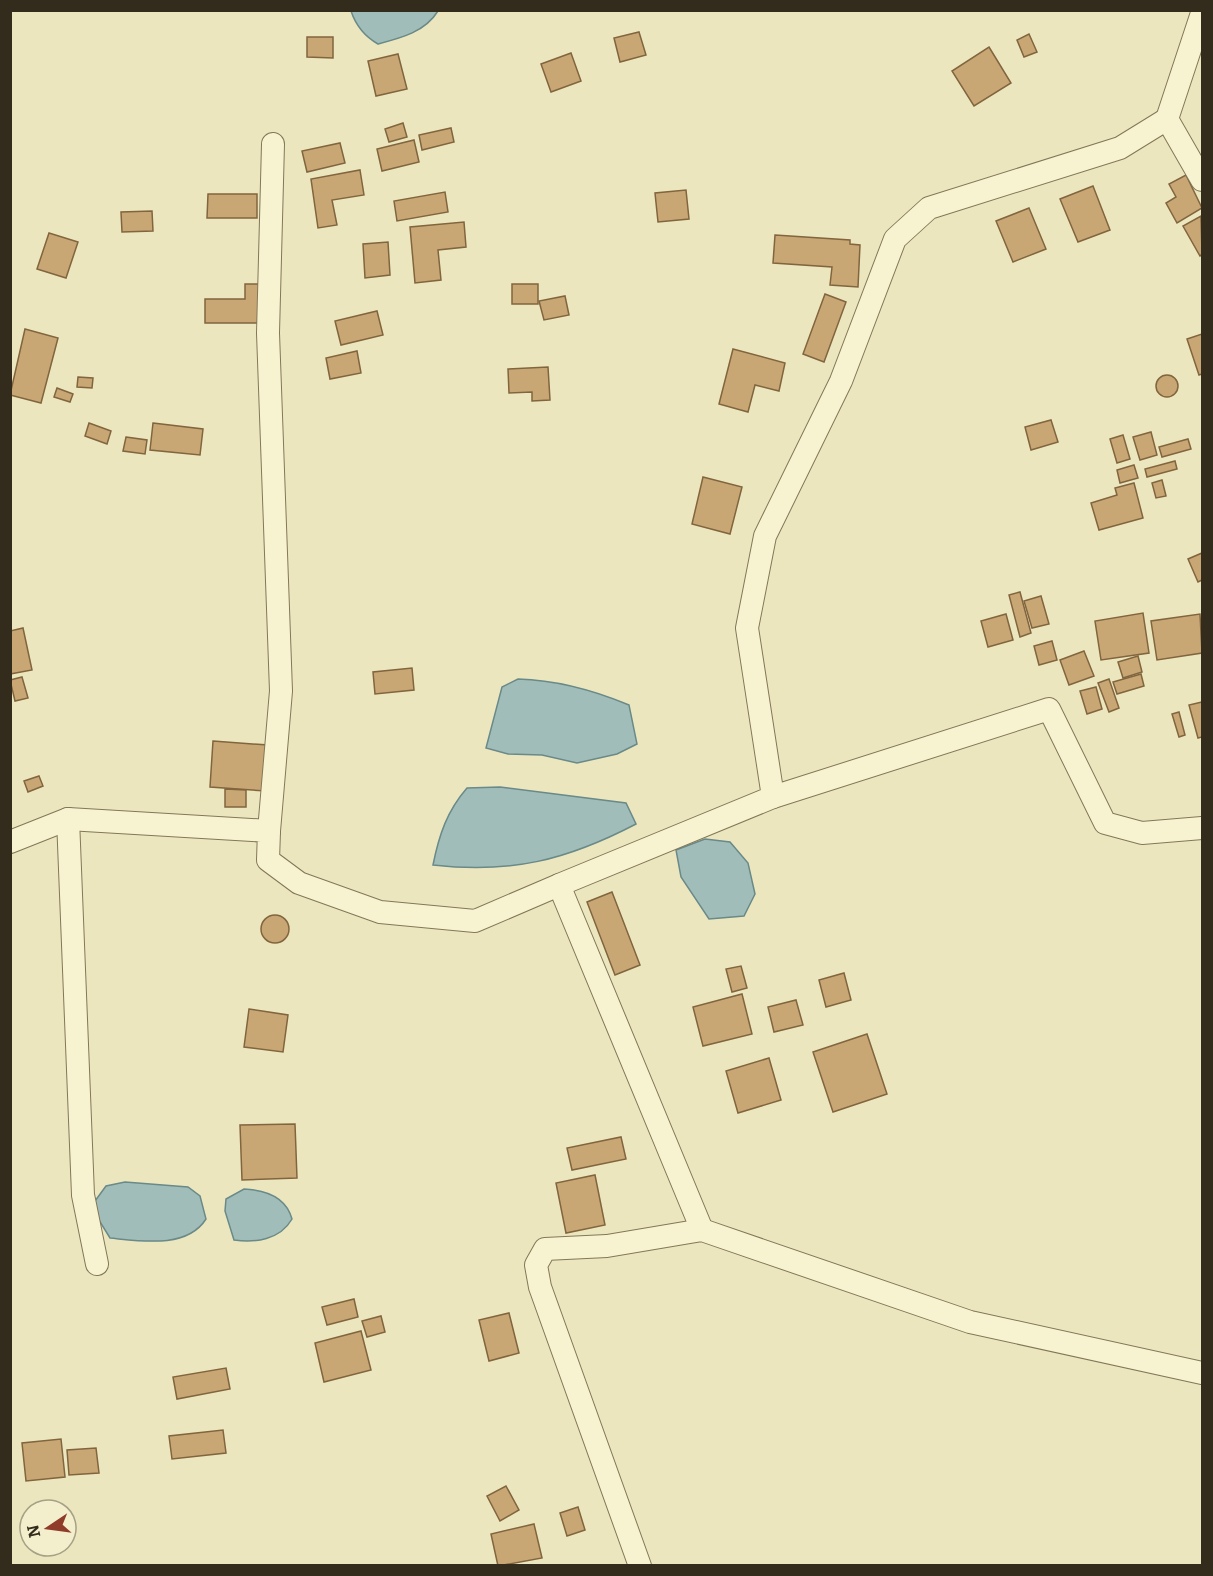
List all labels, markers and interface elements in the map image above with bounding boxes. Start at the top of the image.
north arrow [18,1498,78,1558]
text: N [23,1523,45,1539]

